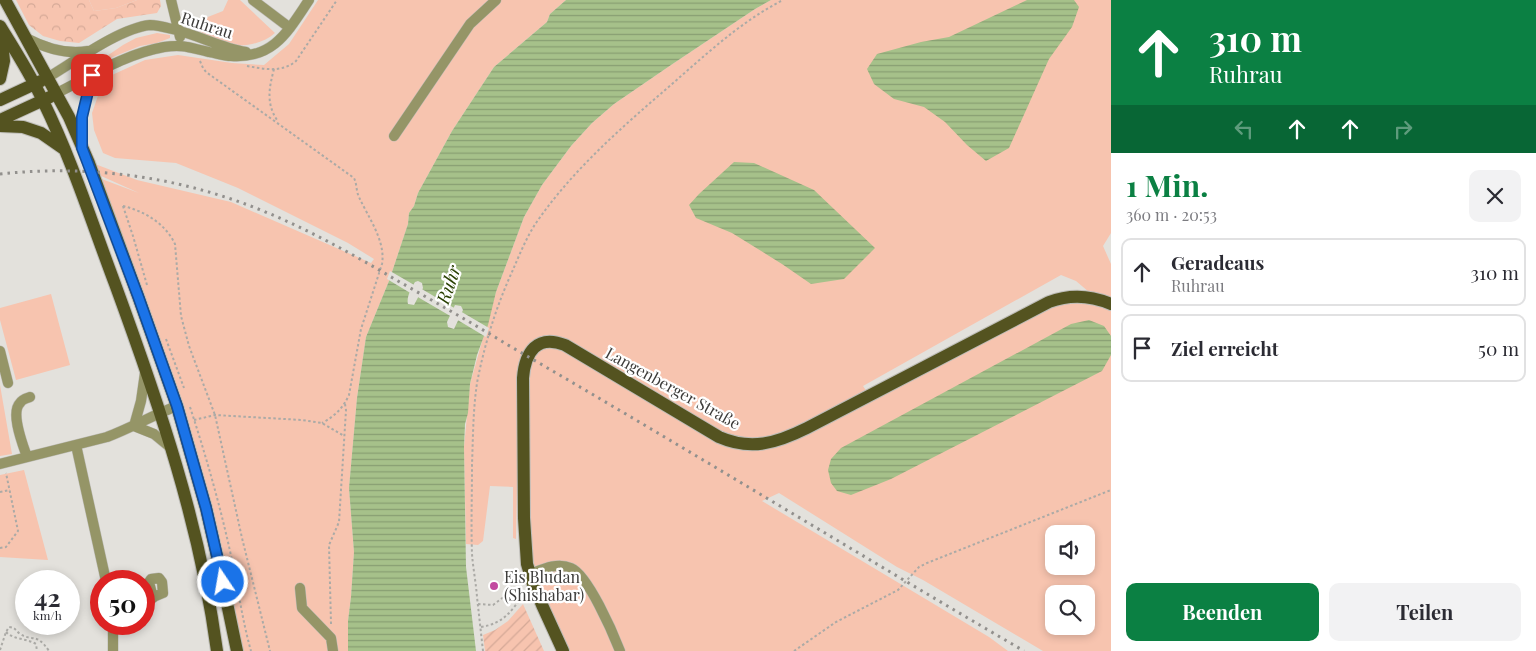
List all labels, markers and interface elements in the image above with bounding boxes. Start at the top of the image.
street label: Ruhrau [178,6,236,43]
text: 310 m [1209,14,1302,61]
icon: ahead [1126,20,1191,85]
pin [71,54,113,96]
text: Ruhrau [1209,59,1283,89]
icon: arrive [78,61,106,89]
icon: left [1230,115,1258,143]
icon: ahead [1283,115,1311,143]
icon: ahead [1336,115,1364,143]
icon: right [1389,115,1417,143]
text: 1 Min. [1126,165,1208,205]
button: close [1469,170,1521,222]
text: 360 m · 20:53 [1126,204,1217,225]
text: Geradeaus [1171,249,1264,275]
icon: ahead [1128,258,1156,286]
text: 310 m [1470,259,1519,285]
water label: Ruhr [430,261,466,308]
text: Ruhrau [1171,275,1224,296]
icon: arrive [1128,334,1156,362]
text: Ziel erreicht [1171,335,1279,361]
text: 50 m [1478,335,1519,361]
street label: Langenberger Straße [602,342,744,433]
map controls [1045,525,1095,635]
button: sound [1045,525,1095,575]
position arrow [196,555,248,607]
place label: Eis Bludan (Shishabar) [504,566,584,605]
speed limit sign: 50 [90,570,155,635]
text: 42 [34,580,61,613]
marker: Eis Bludan (Shishabar) [488,580,500,592]
button: Beenden [1126,583,1319,641]
button: Teilen [1329,583,1521,641]
button: search [1045,585,1095,635]
text: km/h [33,607,62,623]

